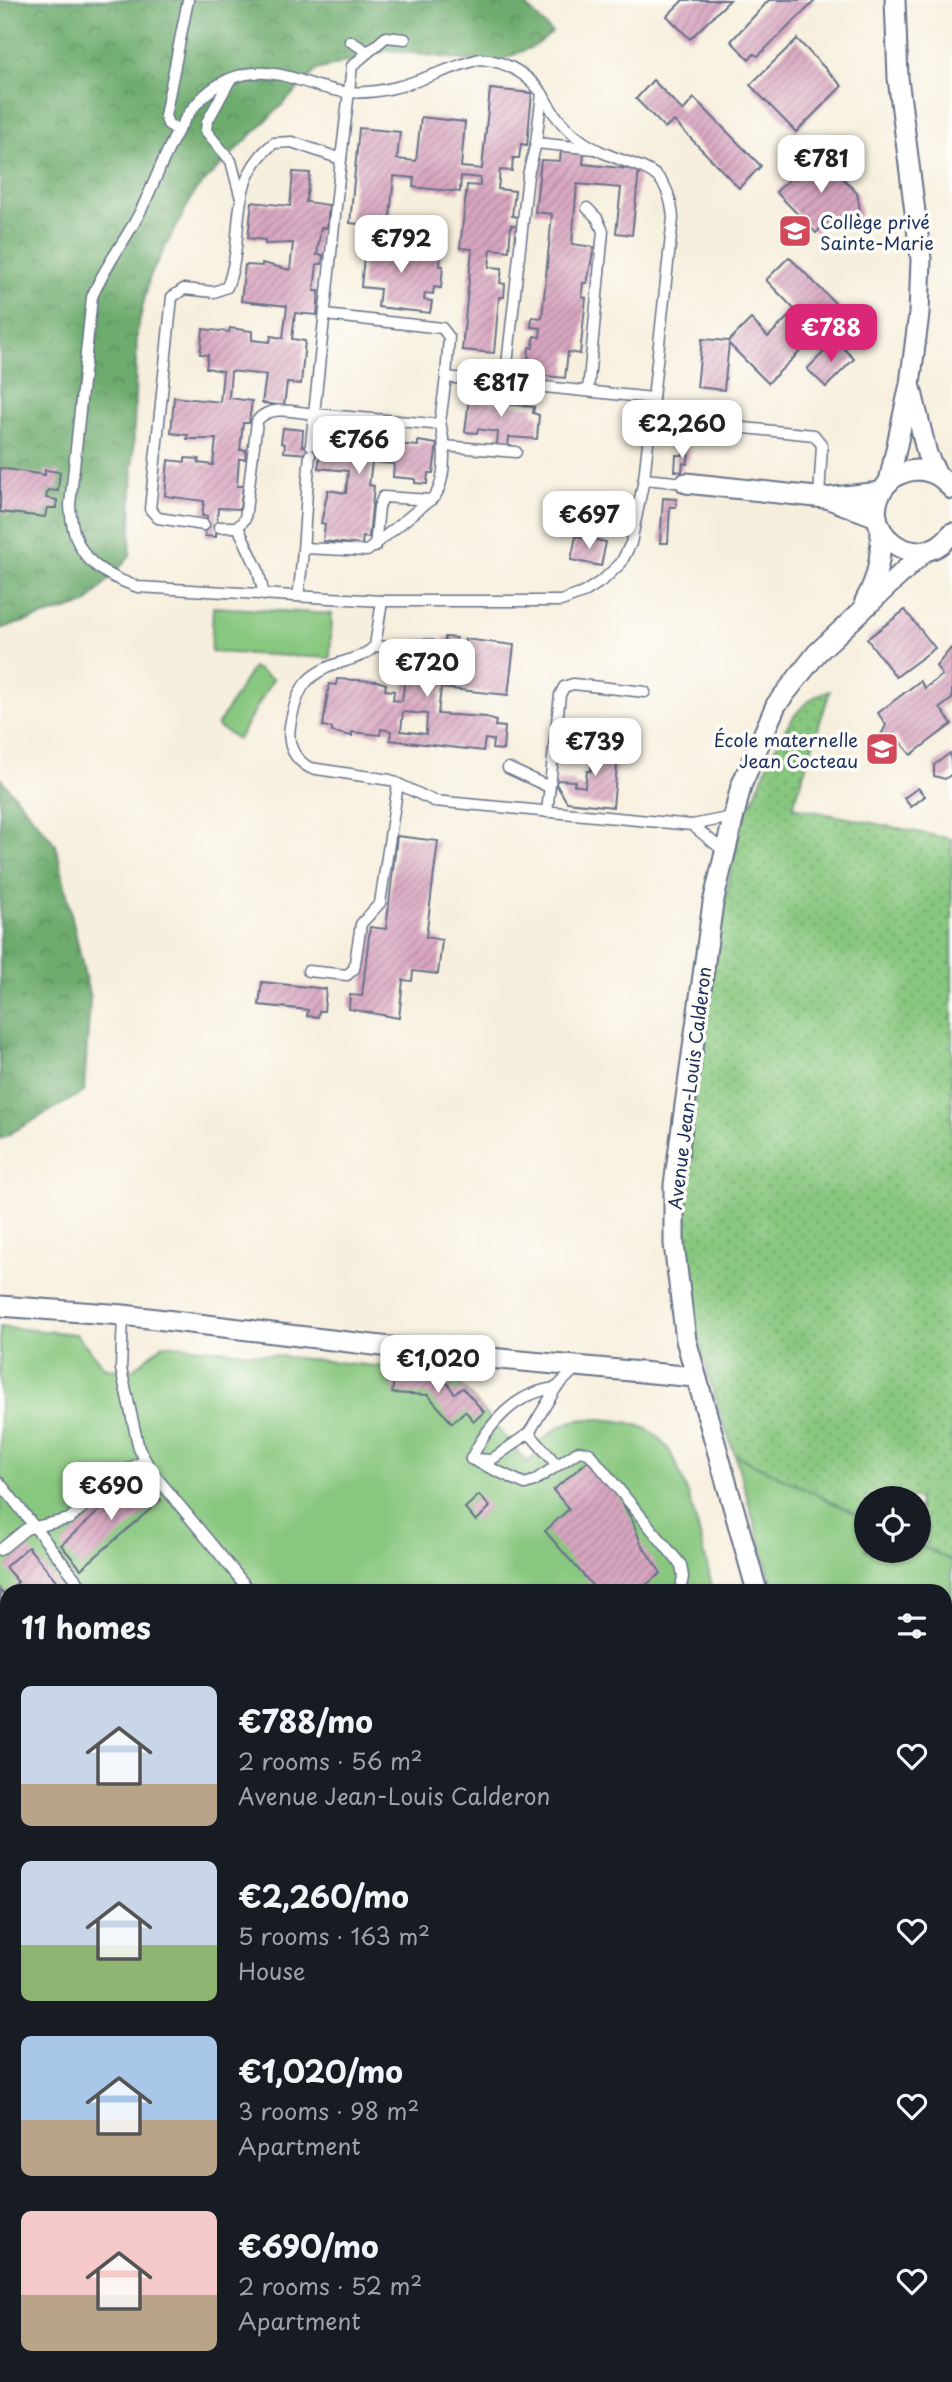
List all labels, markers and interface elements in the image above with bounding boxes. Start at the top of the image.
pin: €781 [780,136,862,195]
text: €781 [794,140,848,175]
place label: Collège privé Sainte-Marie [820,208,934,256]
school or university icon: Collège privé Sainte-Marie [776,212,814,250]
pin: €792 [360,216,442,275]
text: €792 [371,220,431,255]
pin: €788 [790,304,872,364]
text: €788 [801,309,861,344]
pin: €817 [460,360,542,419]
text: €817 [473,364,529,399]
pin: €2,260 [625,400,739,460]
text: €2,260 [638,405,726,440]
pin: €766 [318,416,400,476]
text: €766 [329,421,389,456]
pin: €697 [548,491,630,551]
text: €697 [559,496,619,531]
pin: €720 [386,640,468,699]
text: €720 [395,644,459,679]
pin: €739 [554,718,636,778]
text: €739 [565,723,625,758]
place label: École maternelle Jean Cocteau [714,726,858,774]
school or university icon: École maternelle Jean Cocteau [863,730,901,768]
street label: Avenue Jean-Louis Calderon [661,965,717,1211]
pin: €1,020 [381,1336,495,1395]
text: €1,020 [396,1340,480,1375]
pin: €690 [70,1462,152,1522]
text: €690 [79,1467,143,1502]
map controls [854,1486,931,1563]
button: locate [854,1486,931,1563]
text: 11 homes [21,1604,151,1649]
icon: filters [893,1607,931,1645]
text: €788/mo [238,1698,373,1743]
icon: home [77,1714,161,1798]
icon: heart [893,1737,931,1775]
text: 2 rooms · 56 m² [238,1743,423,1778]
text: Avenue Jean-Louis Calderon [238,1778,550,1813]
text: €2,260/mo [238,1873,409,1918]
icon: home [77,1889,161,1973]
icon: heart [893,1912,931,1950]
text: 5 rooms · 163 m² [238,1918,430,1953]
text: House [238,1953,305,1988]
text: €1,020/mo [238,2048,403,2093]
icon: home [77,2064,161,2148]
icon: heart [893,2087,931,2125]
text: 3 rooms · 98 m² [238,2093,419,2128]
text: Apartment [238,2128,361,2163]
text: €690/mo [238,2223,379,2268]
icon: home [77,2239,161,2323]
icon: heart [893,2262,931,2300]
text: 2 rooms · 52 m² [238,2268,422,2303]
text: Apartment [238,2303,361,2338]

